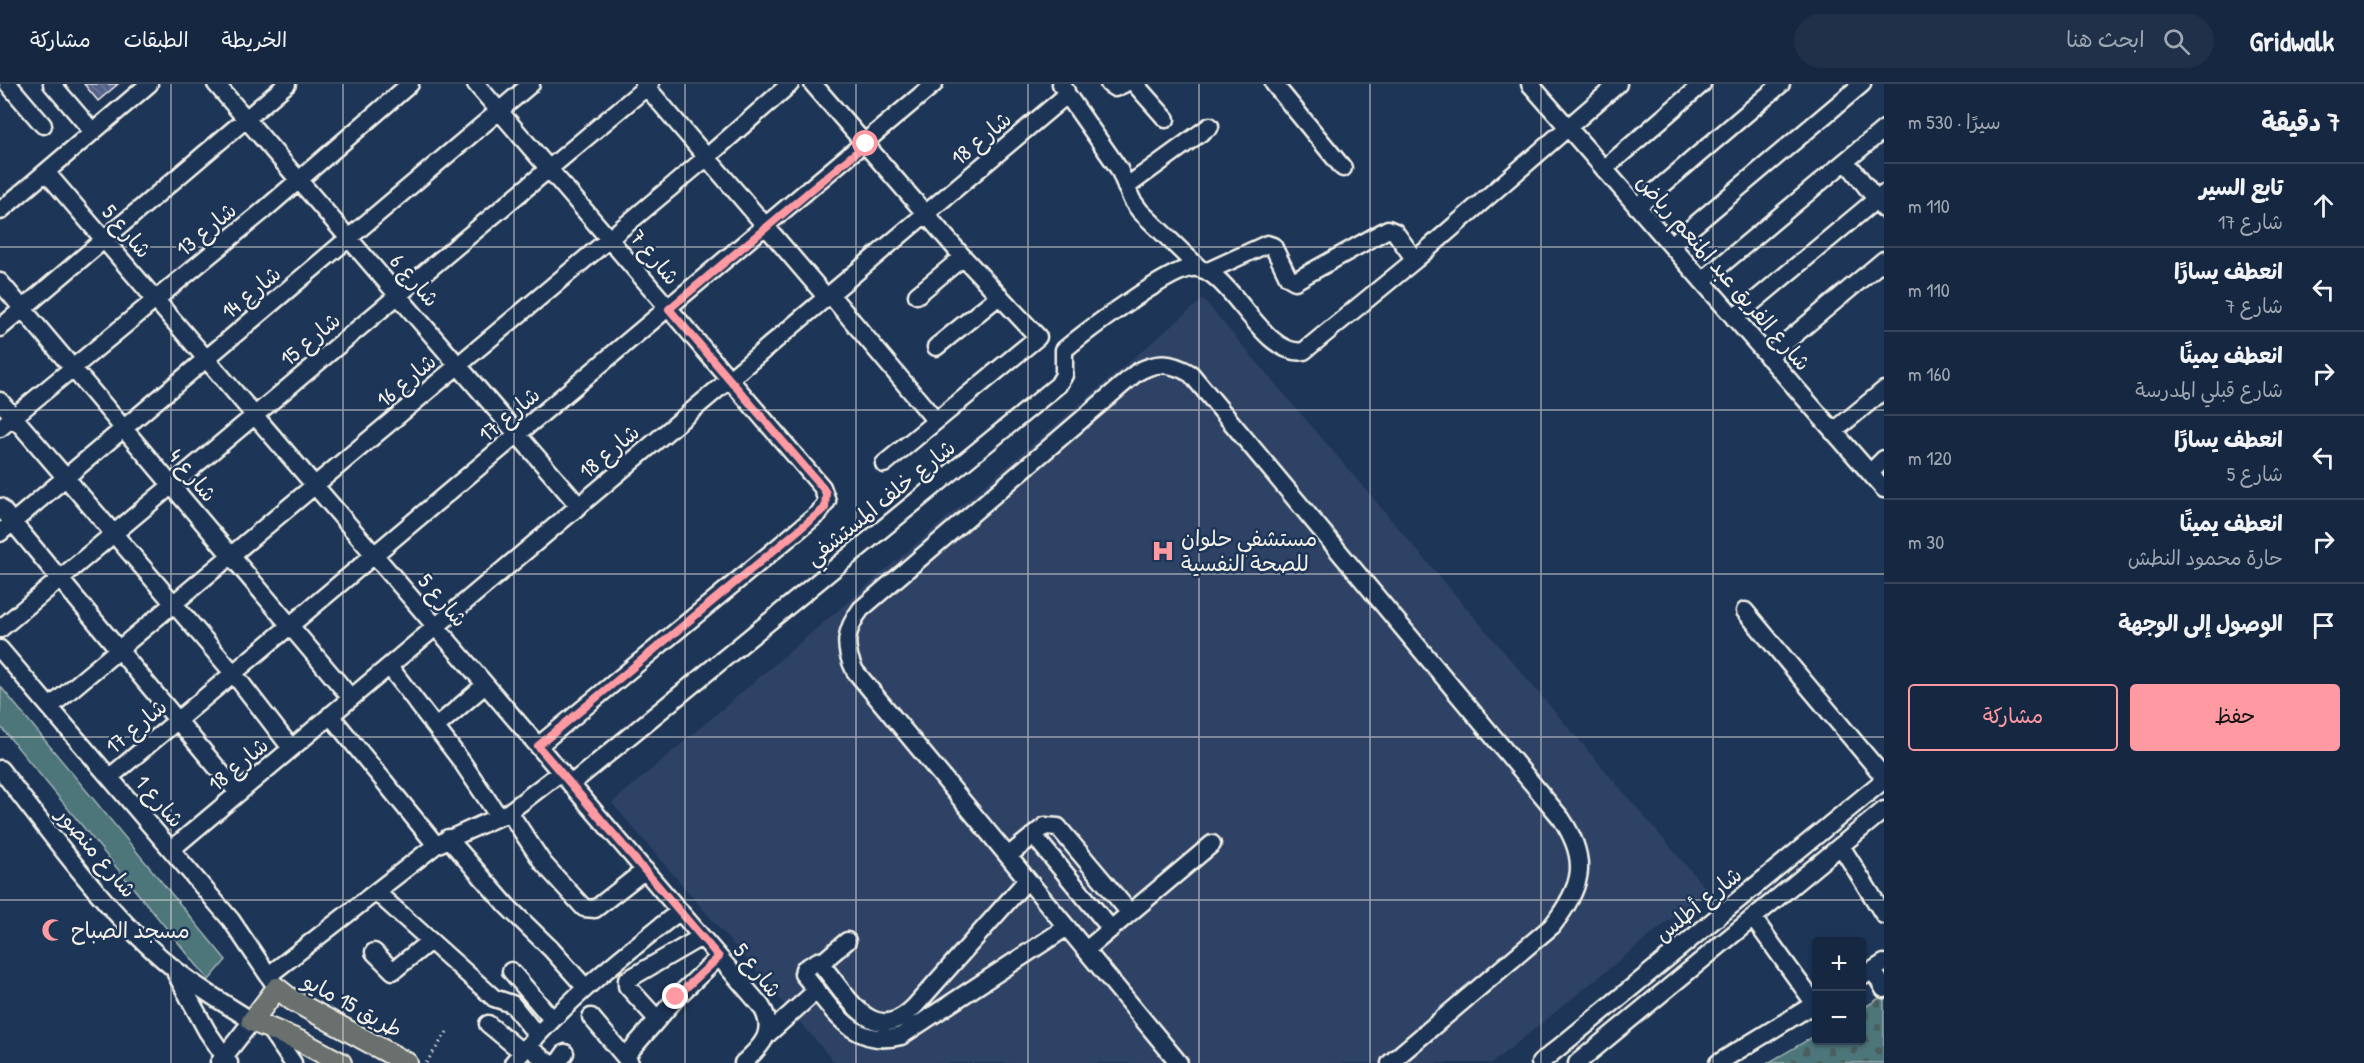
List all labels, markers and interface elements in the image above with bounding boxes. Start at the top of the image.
search box [1794,14,2214,68]
text: Gridwalk [2250,22,2334,60]
text: ابحث هنا [2066,24,2145,54]
text: مشاركة [30,25,91,54]
text: الطبقات [124,25,189,54]
text: الخريطة [222,25,287,54]
icon: search [2160,25,2193,58]
street label: شارع 18 [944,104,1018,173]
text: 7 دقيقة [2261,104,2340,139]
text: سيرًا · 530 m [1908,108,2001,135]
route start [852,130,878,156]
street label: شارع الفريق عبد المنعم رياض [1629,167,1818,378]
text: تابع السير [2200,172,2283,202]
icon: ahead [2307,189,2340,222]
text: 110 m [1908,192,1950,219]
street label: شارع 13 [169,195,243,264]
street label: شارع 5 [95,198,159,265]
text: شارع 17 [2218,208,2283,235]
street label: شارع 7 [622,223,687,292]
street label: شارع 6 [383,247,446,314]
text: انعطف يسارًا [2174,256,2283,286]
street label: شارع 14 [215,258,288,326]
icon: left [2307,273,2340,306]
text: 110 m [1908,276,1950,303]
text: شارع 7 [2225,292,2283,319]
street label: شارع 15 [274,305,347,374]
text: انعطف يمينًا [2180,340,2283,370]
street label: شارع 16 [370,346,443,415]
icon: right [2307,357,2340,390]
text: 160 m [1908,360,1950,387]
text: شارع قبلي المدرسة [2135,376,2283,403]
street label: شارع 17 [472,380,547,449]
street label: شارع 18 [572,417,646,486]
text: انعطف يسارًا [2174,424,2283,454]
street label: شارع خلف المستشفي [799,432,965,576]
icon: left [2307,441,2340,474]
street label: شارع 4 [161,442,224,509]
text: 120 m [1908,444,1952,471]
text: شارع 5 [2227,460,2283,487]
text: انعطف يمينًا [2180,508,2283,538]
place label: مستشفي حلوان للصحة النفسية [1181,523,1317,578]
icon: right [2307,525,2340,558]
text: 30 m [1908,528,1944,555]
hospital icon: مستشفي حلوان للصحة النفسية [1150,538,1176,564]
text: حارة محمود النطش [2128,544,2283,571]
street label: شارع 5 [411,567,475,634]
text: الوصول إلى الوجهة [2118,608,2283,638]
icon: arrive [2307,609,2340,642]
button: مشاركة [1908,684,2118,751]
button: حفظ [2130,684,2340,751]
street label: شارع 17 [99,692,174,761]
street label: شارع 18 [201,730,275,799]
street label: شارع 1 [128,768,191,834]
street label: شارع منصور [48,799,144,904]
street label: شارع أطلس [1648,860,1749,949]
place label: مسجد الصباح [71,915,190,945]
mosque icon: مسجد الصباح [40,917,66,943]
street label: شارع 5 [726,936,789,1004]
map controls [1812,937,1866,1045]
button: + [1812,937,1866,991]
street label: طريق 15 مايو [296,964,408,1045]
route end [662,983,688,1009]
button: − [1812,991,1866,1045]

